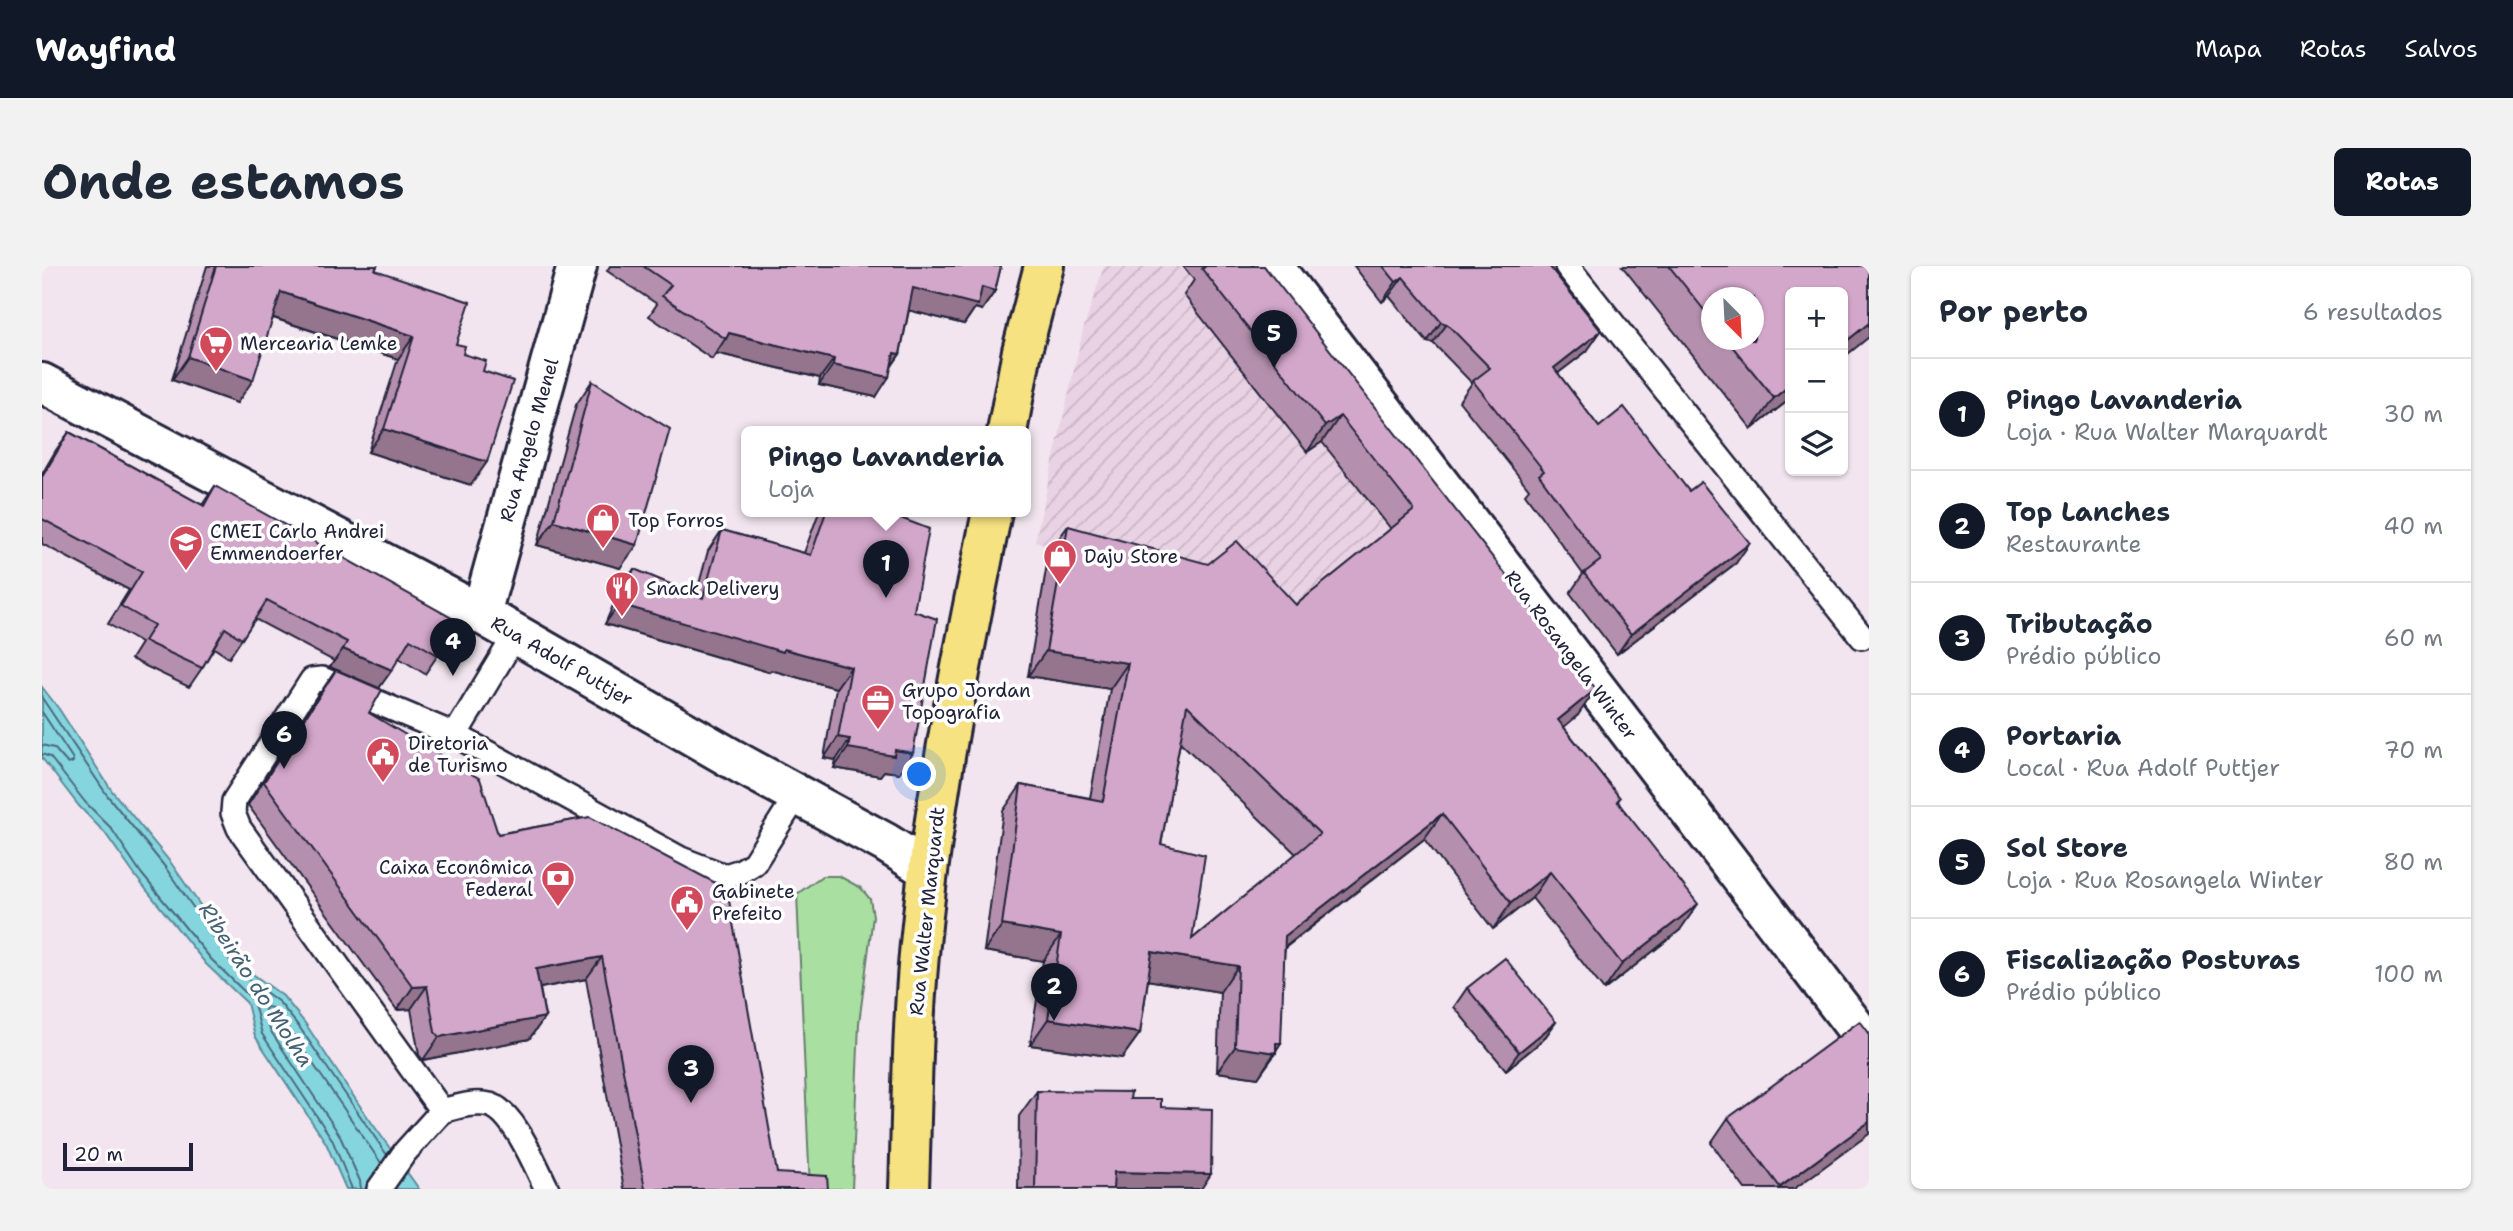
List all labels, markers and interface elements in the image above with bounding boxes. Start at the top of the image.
text: Wayfind [35,27,176,72]
text: Mapa [2195,33,2262,65]
text: Rotas [2300,33,2367,65]
text: Salvos [2405,33,2478,65]
button: Rotas [2334,148,2471,216]
text: Onde estamos [42,149,405,215]
north arrow [1701,287,1764,350]
map controls [1785,287,1848,476]
button: + [1785,287,1848,350]
text: Por perto [1939,291,2088,332]
text: 6 resultados [2303,297,2443,327]
pin: 5 [1251,310,1297,368]
supermarket icon: Mercearia Lemke [197,324,235,373]
place label: Mercearia Lemke [240,331,397,356]
button: − [1785,350,1848,413]
street label: Rua Angelo Menel [494,355,564,525]
text: Pingo Lavanderia [2006,382,2242,417]
text: 1 [1957,399,1967,429]
text: 30 m [2384,399,2443,429]
button: layers [1785,413,1848,476]
text: Loja · Rua Walter Marquardt [2006,417,2328,447]
popup [741,426,1031,517]
text: Pingo Lavanderia [768,439,1004,474]
text: Loja [768,474,814,504]
text: Top Lanches [2006,494,2170,529]
shop icon: Top Forros [584,501,622,550]
place label: Top Forros [628,508,724,533]
text: 2 [1954,511,1970,541]
text: 40 m [2383,511,2443,541]
place label: CMEI Carlo Andrei Emmendoerfer [210,519,384,566]
school or university icon: CMEI Carlo Andrei Emmendoerfer [167,523,205,572]
text: Restaurante [2006,529,2141,559]
shop icon: Daju Store [1041,537,1079,586]
pin: 1 [863,540,909,598]
place label: Daju Store [1084,544,1178,569]
street label: Rua Rosangela Winter [1499,565,1643,745]
restaurant icon: Snack Delivery [603,569,641,618]
place label: Snack Delivery [646,576,780,601]
text: Tributação [2006,606,2153,641]
street label: Rua Adolf Puttjer [487,610,637,712]
pin: 4 [430,618,476,676]
text: 3 [1954,623,1970,653]
text: 60 m [2384,623,2443,653]
text: Prédio público [2006,641,2161,671]
place label: Grupo Jordan Topografia [902,678,1031,725]
office icon: Grupo Jordan Topografia [859,682,897,731]
pin: 6 [261,711,307,769]
text: Portaria [2006,718,2121,753]
place label: Diretoria de Turismo [408,731,508,778]
public building icon: Diretoria de Turismo [364,735,402,784]
text: 4 [1954,735,1970,765]
text: 70 m [2384,735,2443,765]
text: Local · Rua Adolf Puttjer [2006,753,2280,783]
your location [902,757,936,791]
street label: Rua Walter Marquardt [904,805,950,1017]
text: Sol Store [2006,830,2128,865]
text: 5 [1955,847,1969,877]
text: 80 m [2384,847,2443,877]
place label: Caixa Econômica Federal [379,855,533,902]
bank icon: Caixa Econômica Federal [539,859,577,908]
text: Loja · Rua Rosangela Winter [2006,865,2324,895]
place label: Gabinete Prefeito [712,879,795,926]
public building icon: Gabinete Prefeito [668,883,706,932]
water label: Ribeirão do Molha [192,897,320,1073]
text: Fiscalização Posturas [2006,942,2300,977]
text: 6 [1954,959,1970,989]
text: 100 m [2374,959,2443,989]
pin: 2 [1031,963,1077,1021]
text: Prédio público [2006,977,2161,1007]
pin: 3 [668,1045,714,1103]
scale bar [63,1140,192,1172]
text: 20 m [74,1142,123,1167]

